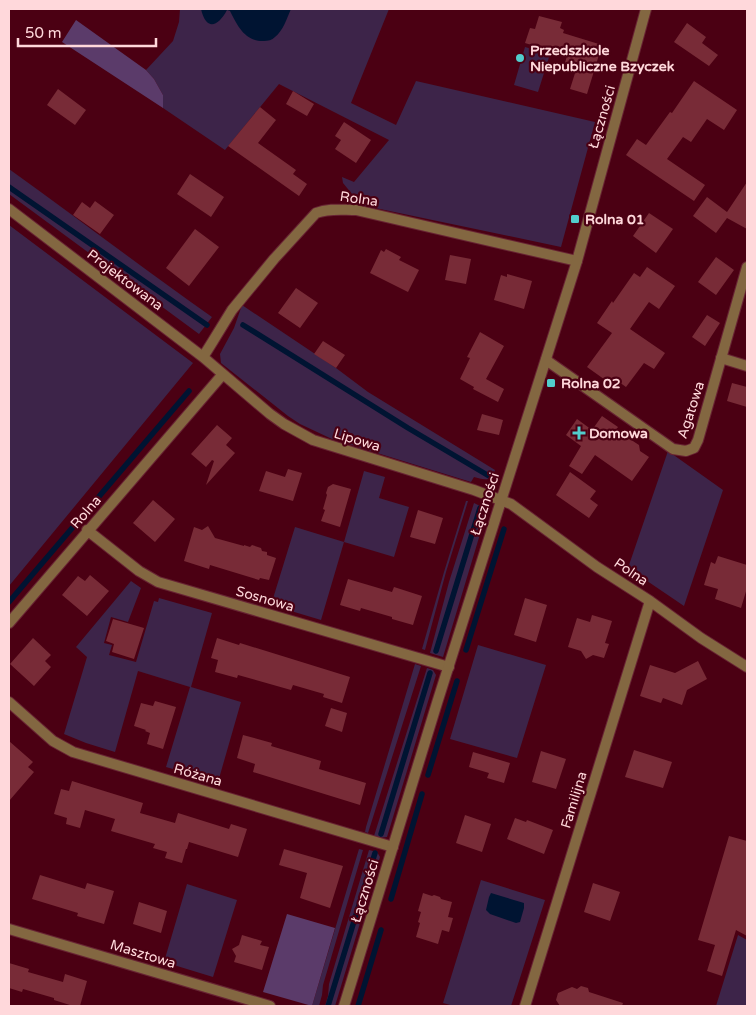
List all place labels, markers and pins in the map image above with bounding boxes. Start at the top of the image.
place label: Przedszkole Niepubliczne Bzyczek [530,42,675,75]
marker: Przedszkole Niepubliczne Bzyczek [514,52,526,64]
place label: Rolna 01 [585,211,645,228]
marker: Rolna 01 [569,213,581,225]
place label: Rolna 02 [561,375,621,392]
marker: Rolna 02 [545,377,557,389]
place label: Domowa [589,425,648,442]
marker: Domowa [573,427,585,439]

